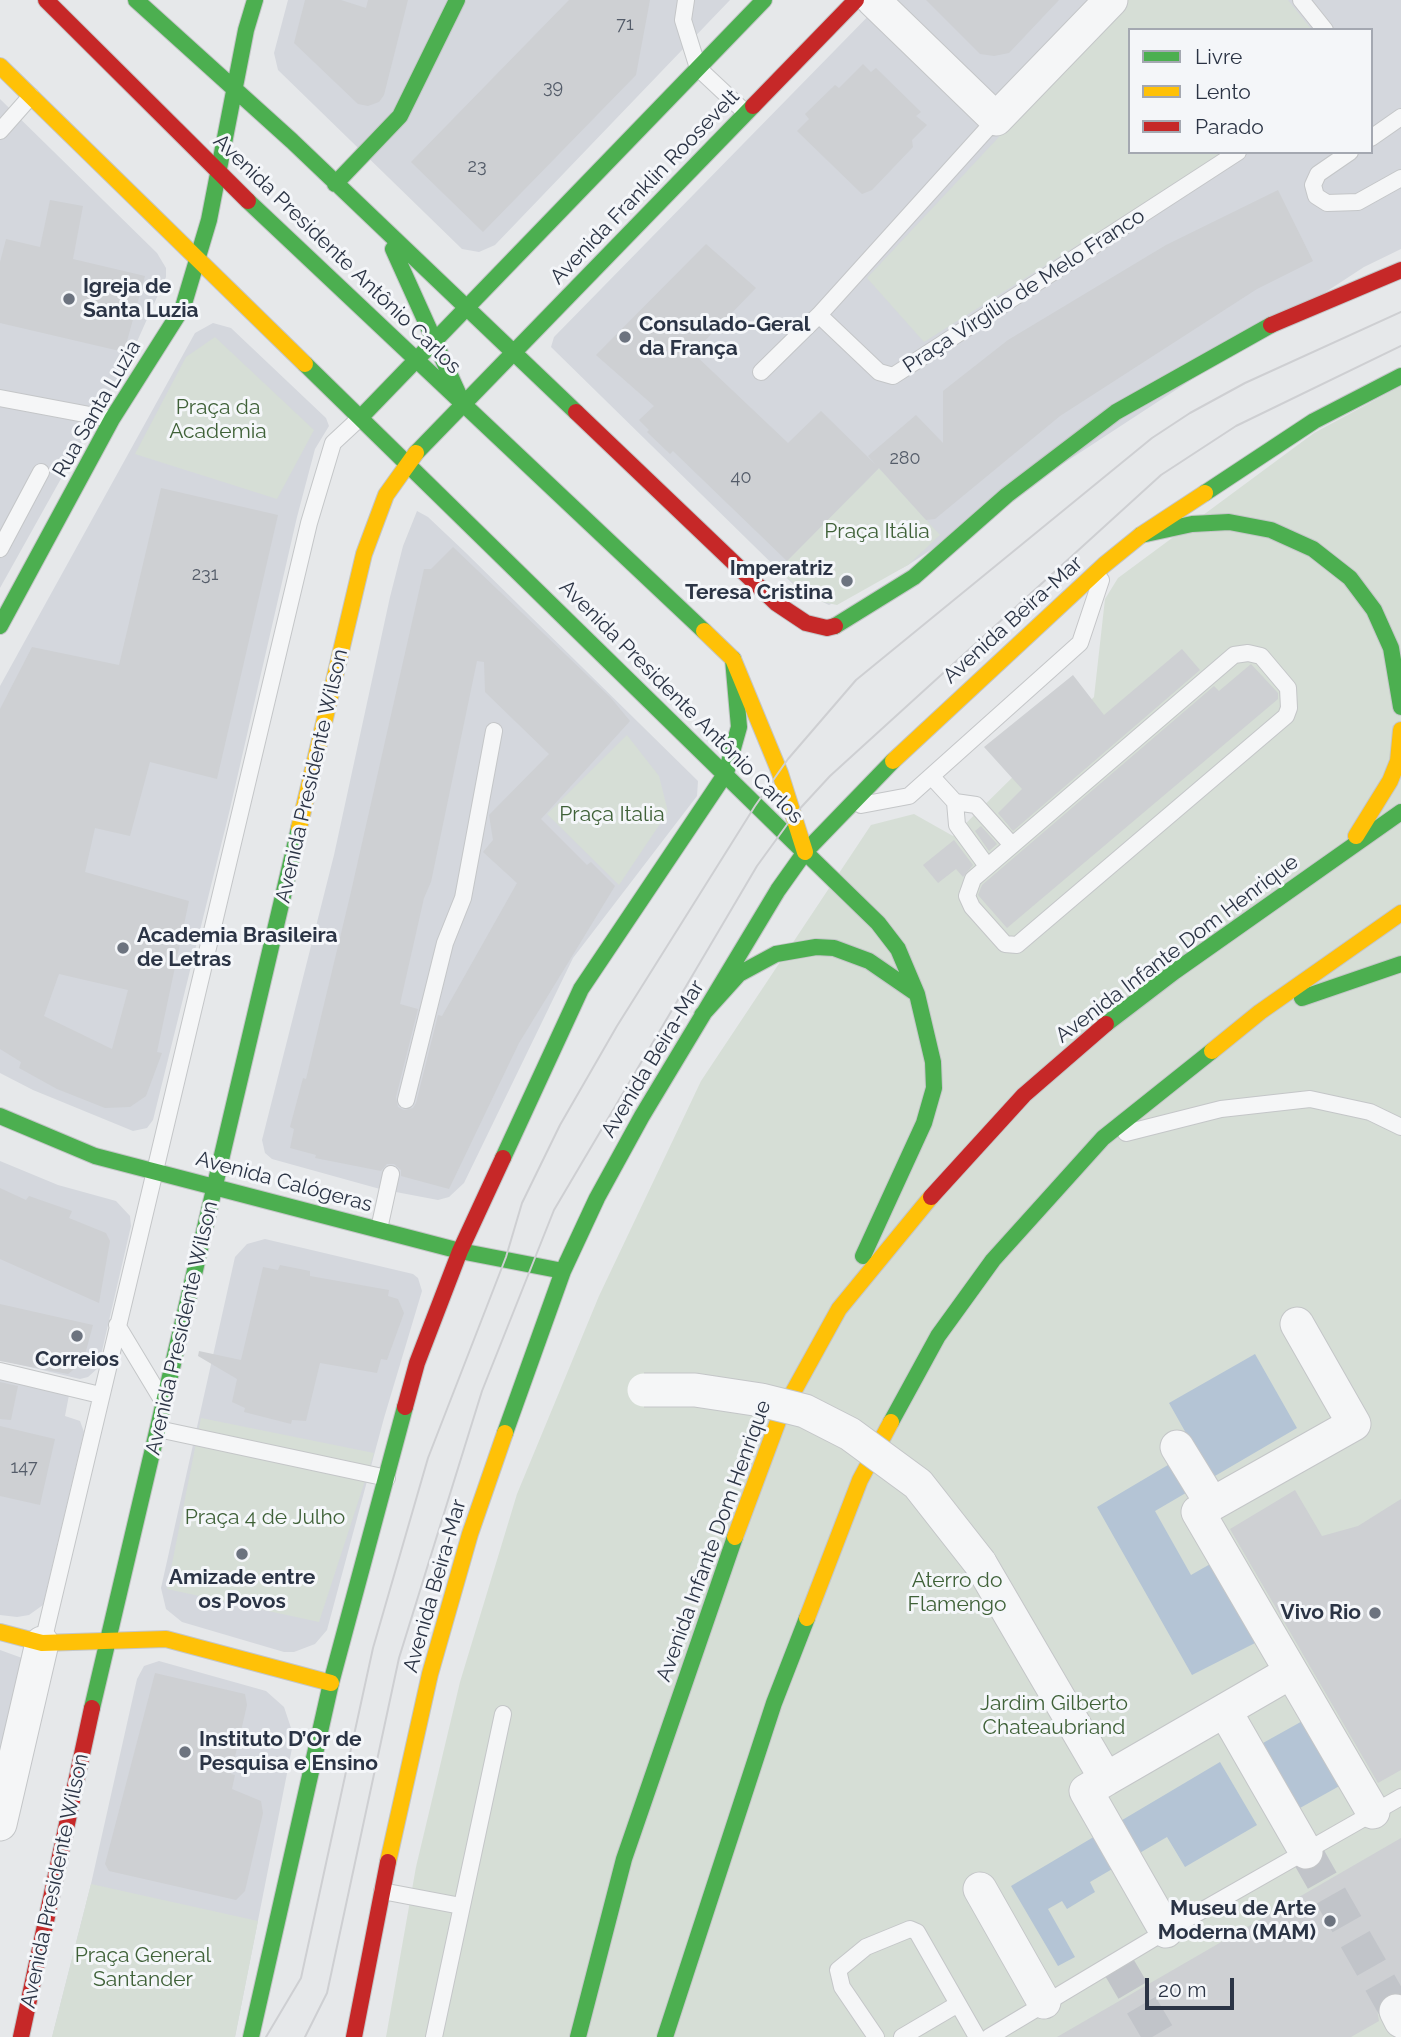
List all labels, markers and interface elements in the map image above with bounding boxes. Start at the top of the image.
house number: 71 [616,14,634,36]
legend [1128,28,1373,154]
text: Livre [1195,44,1242,69]
house number: 39 [543,77,563,99]
text: Lento [1195,79,1251,104]
street label: Avenida Franklin Roosevelt [545,84,745,290]
text: Parado [1195,114,1264,139]
street label: Avenida Presidente Antônio Carlos [208,129,466,379]
house number: 23 [468,156,486,178]
street label: Praça Virgílio de Melo Franco [898,203,1150,379]
place label: Igreja de Santa Luzia [83,274,199,324]
marker: Igreja de Santa Luzia [61,291,77,307]
place label: Consulado-Geral da França [639,312,810,362]
marker: Consulado-Geral da França [617,329,633,345]
street label: Rua Santa Luzia [48,336,146,482]
park label: Praça da Academia [169,395,267,445]
house number: 280 [889,448,921,470]
house number: 40 [731,467,751,489]
park label: Praça Itália [824,519,930,545]
street label: Avenida Beira-Mar [938,551,1088,689]
place label: Imperatriz Teresa Cristina [685,556,833,606]
house number: 231 [192,564,218,586]
marker: Imperatriz Teresa Cristina [839,573,855,589]
street label: Avenida Presidente Antônio Carlos [554,575,808,829]
street label: Avenida Presidente Wilson [271,647,353,905]
park label: Praça Italia [559,802,665,828]
street label: Avenida Infante Dom Henrique [1051,849,1303,1049]
place label: Academia Brasileira de Letras [137,923,338,973]
marker: Academia Brasileira de Letras [115,940,131,956]
street label: Avenida Beira-Mar [596,976,710,1142]
street label: Avenida Calógeras [193,1146,375,1218]
street label: Avenida Presidente Wilson [141,1199,223,1457]
marker: Correios [69,1328,85,1344]
place label: Correios [35,1347,119,1373]
street label: Avenida Infante Dom Henrique [651,1397,777,1685]
house number: 147 [10,1457,38,1479]
street label: Avenida Beira-Mar [398,1497,472,1675]
park label: Praça 4 de Julho [185,1505,345,1531]
marker: Amizade entre os Povos [234,1546,250,1562]
place label: Amizade entre os Povos [169,1565,315,1615]
park label: Aterro do Flamengo [908,1568,1006,1618]
place label: Vivo Rio [1281,1600,1361,1626]
marker: Vivo Rio [1367,1605,1383,1621]
park label: Jardim Gilberto Chateaubriand [980,1691,1128,1741]
place label: Instituto D’Or de Pesquisa e Ensino [199,1727,378,1777]
marker: Instituto D’Or de Pesquisa e Ensino [177,1744,193,1760]
street label: Avenida Presidente Wilson [16,1751,94,2011]
place label: Museu de Arte Moderna (MAM) [1158,1896,1316,1946]
marker: Museu de Arte Moderna (MAM) [1322,1913,1338,1929]
park label: Praça General Santander [75,1943,211,1993]
scale bar [1149,1964,1238,2008]
text: 20 m [1158,1977,1206,2002]

